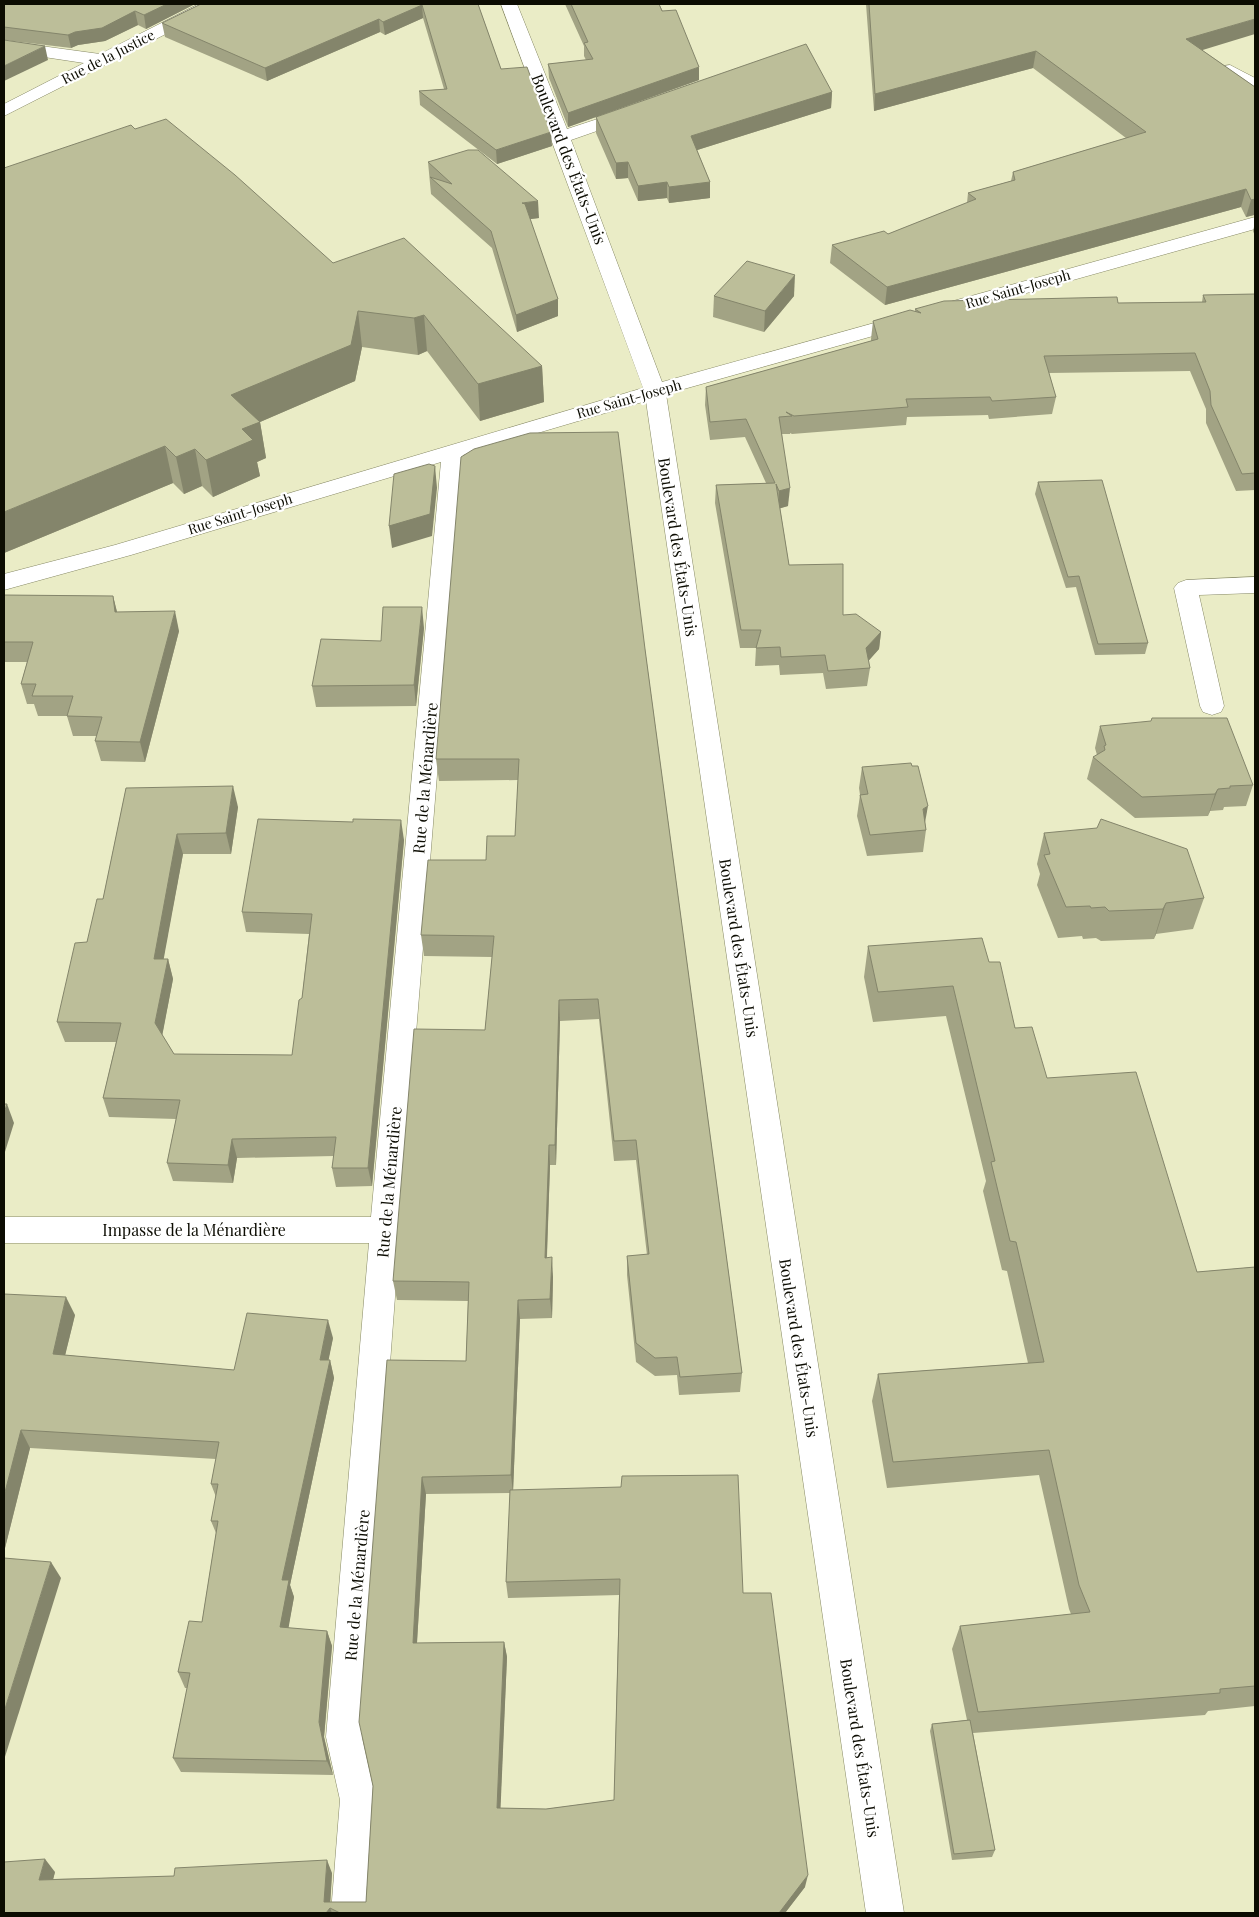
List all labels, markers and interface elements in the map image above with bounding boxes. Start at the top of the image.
street label: Rue de la Justice [58,25,158,88]
street label: Boulevard des États-Unis [527,71,612,247]
street label: Rue Saint-Joseph [963,264,1073,313]
street label: Rue Saint-Joseph [574,374,684,423]
street label: Boulevard des États-Unis [654,456,703,638]
street label: Rue Saint-Joseph [185,488,295,538]
street label: Rue de la Ménardière [407,701,442,855]
street label: Boulevard des États-Unis [715,857,764,1039]
street label: Rue de la Ménardière [371,1105,406,1259]
street label: Impasse de la Ménardière [102,1219,286,1240]
street label: Boulevard des États-Unis [775,1257,824,1439]
street label: Rue de la Ménardière [339,1508,374,1662]
street label: Boulevard des États-Unis [836,1657,885,1839]

